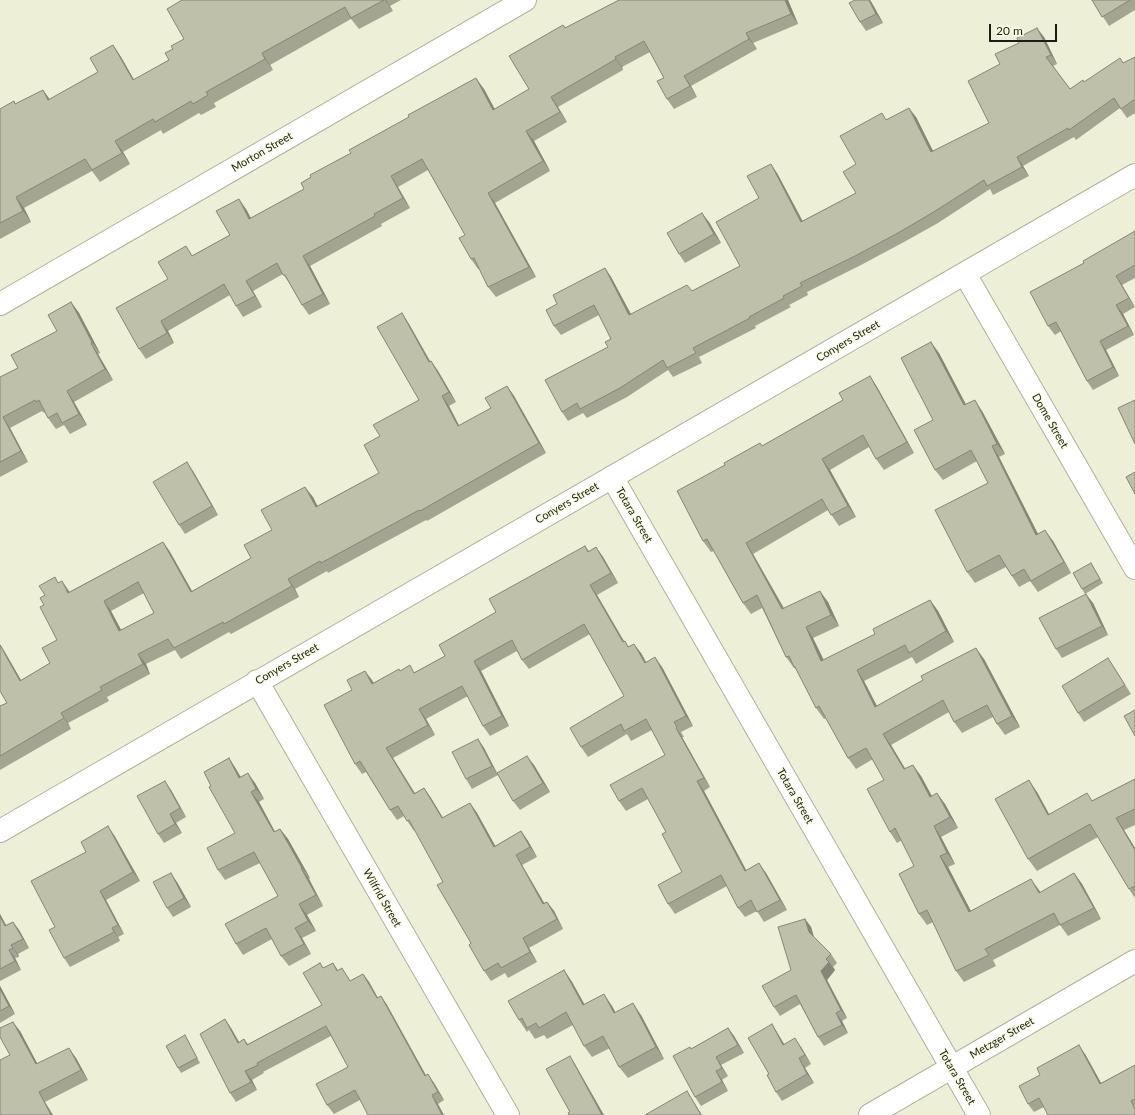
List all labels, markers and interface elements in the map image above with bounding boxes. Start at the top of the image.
scale bar [991,16,1059,42]
text: 20 m [996,23,1023,38]
street label: Morton Street [229,129,295,175]
street label: Conyers Street [814,317,882,365]
street label: Dome Street [1029,391,1071,451]
street label: Conyers Street [533,479,601,527]
street label: Totara Street [613,485,655,545]
street label: Conyers Street [253,640,321,688]
street label: Totara Street [774,766,816,826]
street label: Wilfrid Street [360,867,404,929]
street label: Metzger Street [968,1014,1036,1062]
street label: Totara Street [936,1047,978,1107]

